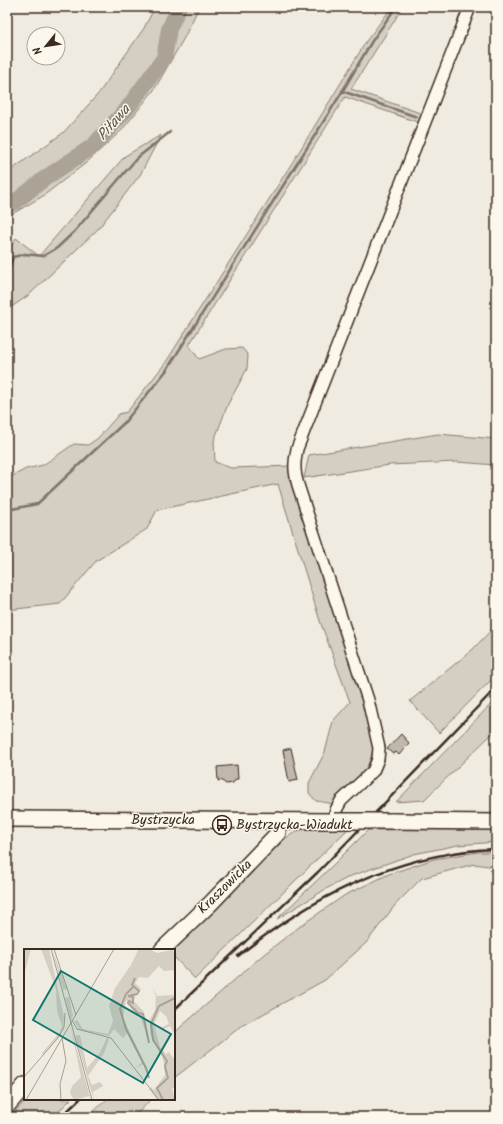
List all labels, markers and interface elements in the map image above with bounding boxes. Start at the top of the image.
north arrow [26,26,66,66]
text: N [29,43,48,58]
water label: Piława [91,99,137,146]
street label: Bystrzycka [131,809,195,831]
bus stop icon: Bystrzycka-Wiadukt [211,814,233,836]
place label: Bystrzycka-Wiadukt [236,814,353,836]
street label: Kraszowicka [192,854,258,920]
inset map [24,949,175,1100]

